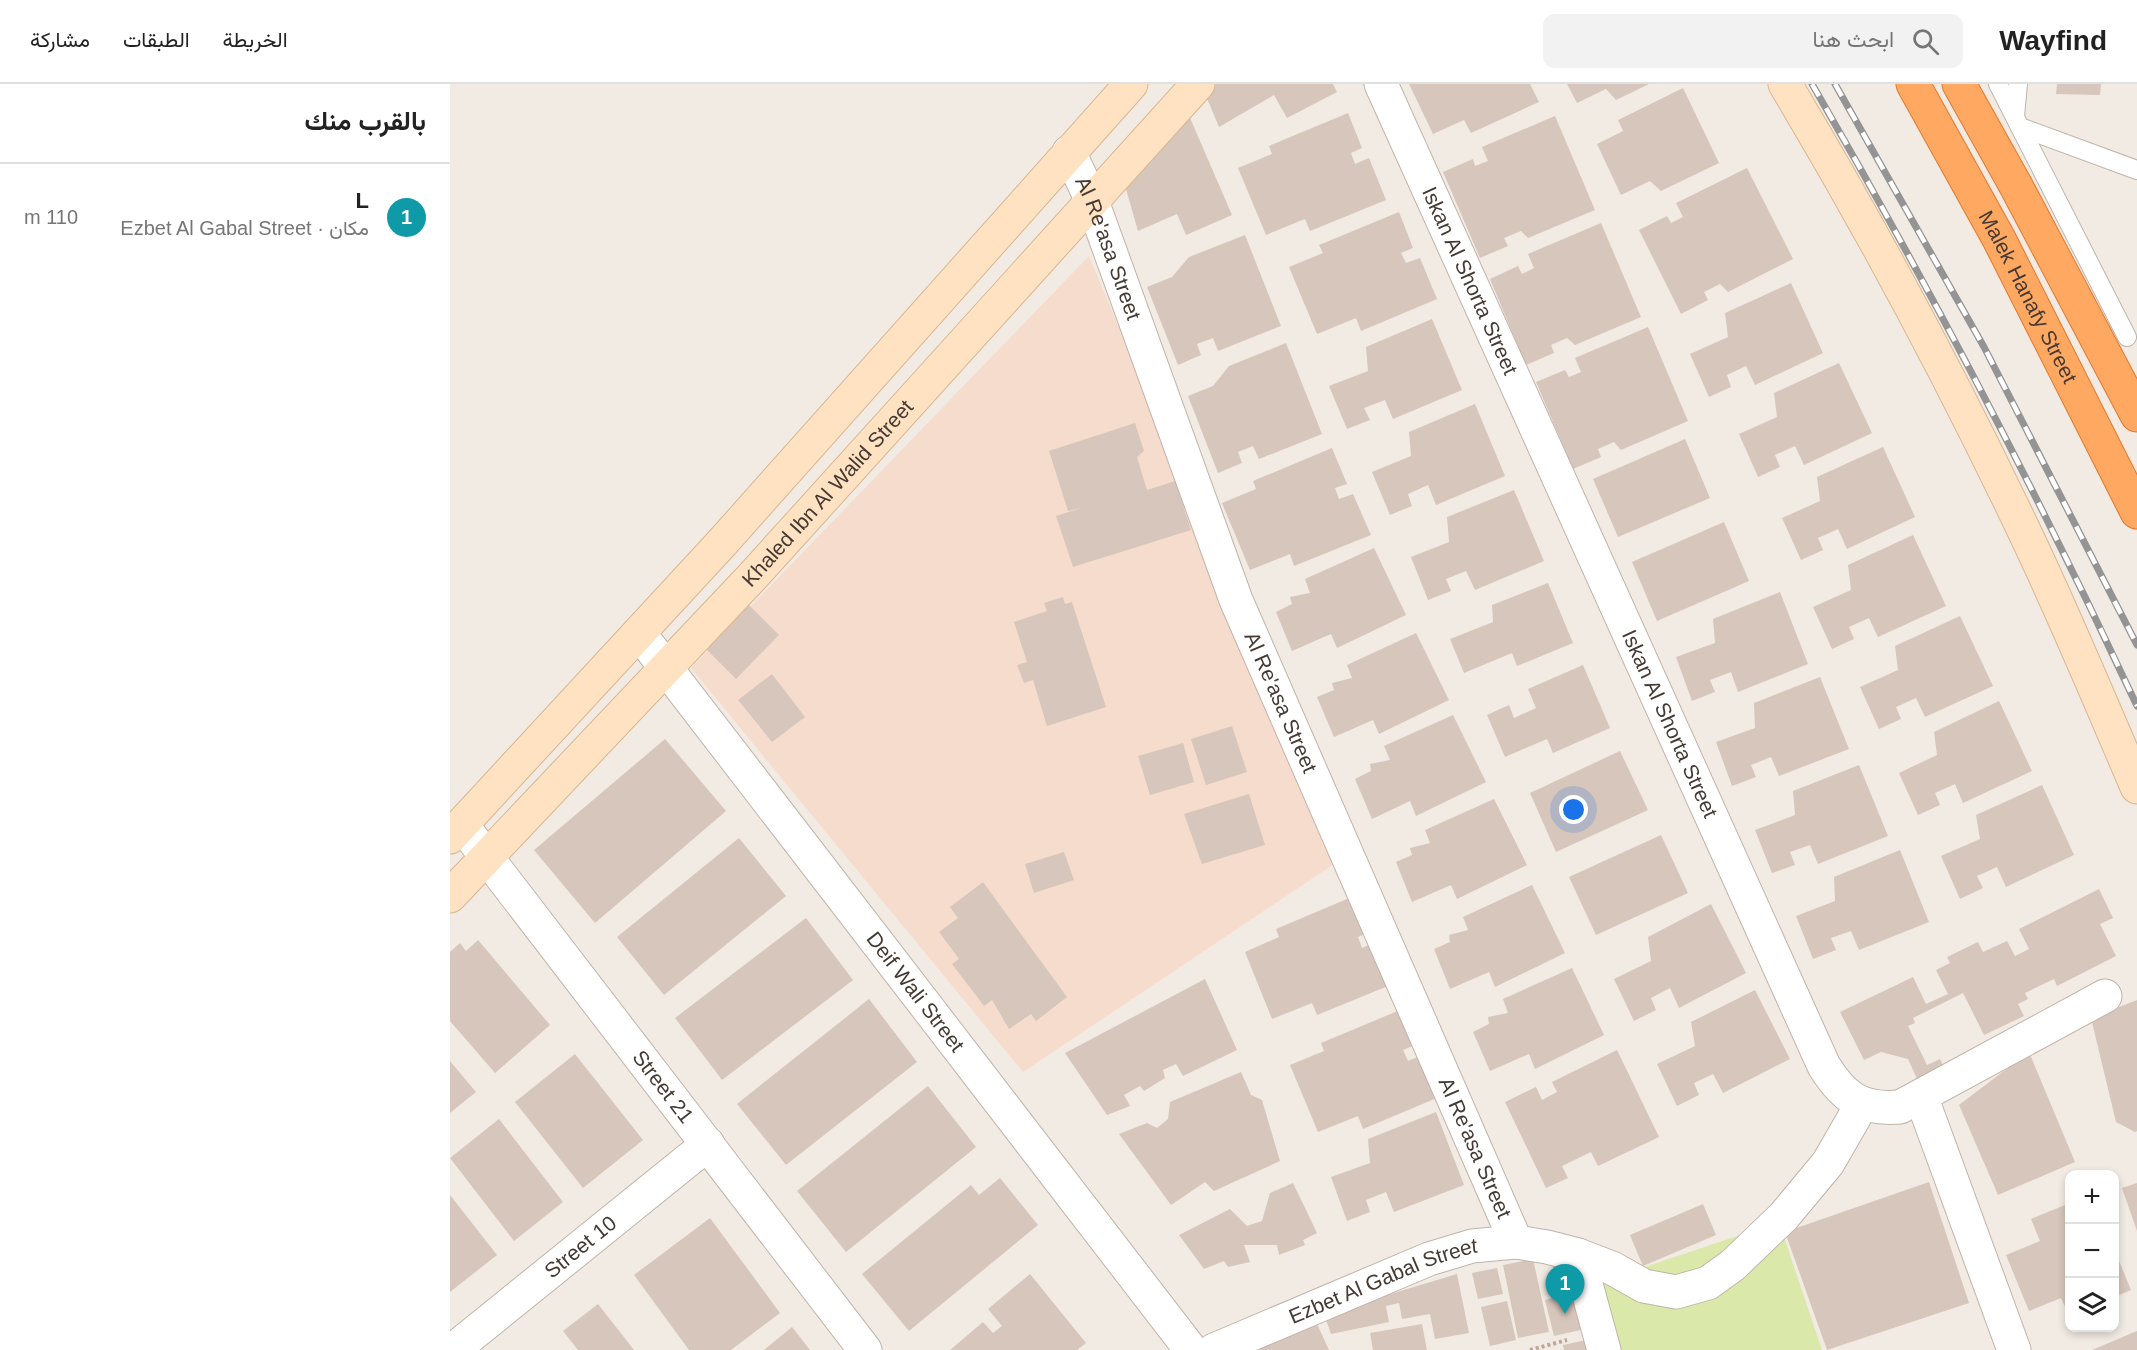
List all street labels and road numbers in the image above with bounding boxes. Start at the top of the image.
street label: Al Re'asa Street [1071,173,1146,323]
street label: Iskan Al Shorta Street [1418,183,1523,378]
street label: Malek Hanafy Street [1975,207,2082,387]
street label: Khaled Ibn Al Walid Street [737,395,918,591]
street label: Iskan Al Shorta Street [1618,626,1722,821]
street label: Al Re'asa Street [1240,628,1322,776]
street label: Deif Wali Street [862,927,969,1056]
street label: Street 21 [628,1046,698,1127]
street label: Al Re'asa Street [1435,1074,1516,1222]
street label: Street 10 [540,1211,621,1282]
street label: Ezbet Al Gabal Street [1285,1234,1478,1328]

